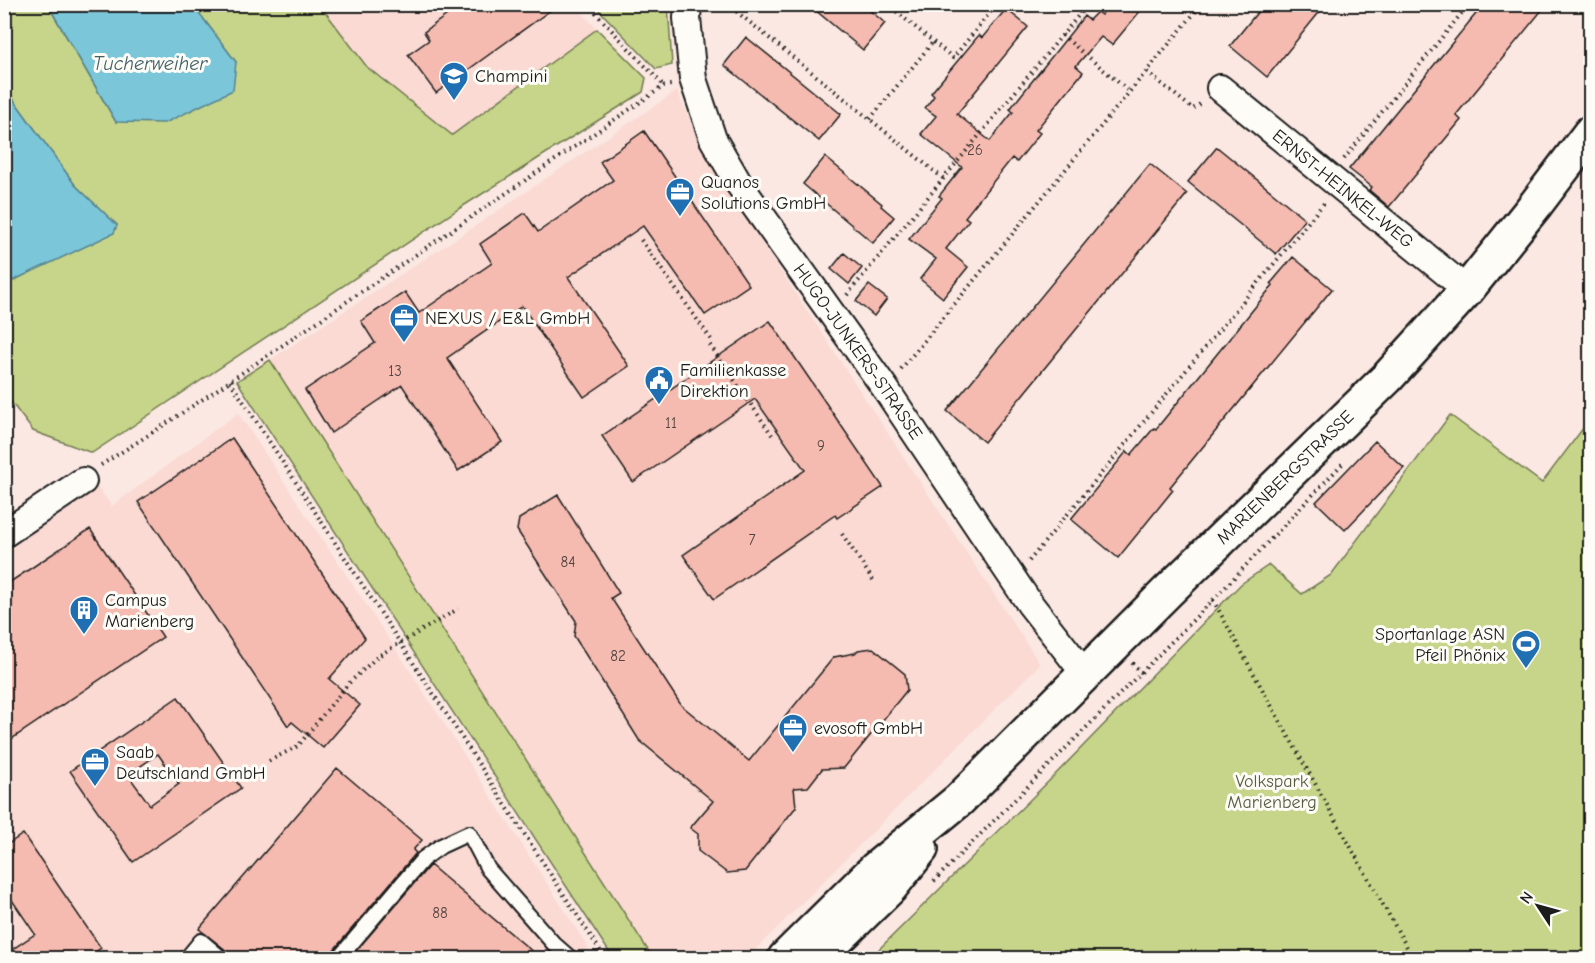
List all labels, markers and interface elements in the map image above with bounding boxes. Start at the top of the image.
water label: Tucherweiher [93,52,208,75]
school or university icon: Champini [438,60,470,102]
place label: Champini [475,66,548,87]
street label: ERNST-HEINKEL-WEG [1268,125,1418,253]
house number: 26 [967,141,983,159]
place label: Quanos Solutions GmbH [701,172,826,214]
office icon: Quanos Solutions GmbH [664,176,696,218]
street label: HUGO-JUNKERS-STRASSE [789,260,927,444]
office icon: NEXUS / E&L GmbH [388,302,420,344]
place label: NEXUS / E&L GmbH [425,308,590,329]
place label: Familienkasse Direktion [680,360,786,402]
house number: 13 [388,362,402,380]
public building icon: Familienkasse Direktion [643,364,675,406]
street label: MARIENBERGSTRASSE [1212,406,1358,549]
house number: 11 [665,414,677,432]
house number: 9 [817,437,825,455]
house number: 7 [748,531,756,549]
house number: 84 [561,553,576,571]
place label: Campus Marienberg [105,590,194,632]
building icon: Campus Marienberg [68,594,100,636]
place label: Sportanlage ASN Pfeil Phönix [1375,624,1505,666]
sports icon: Sportanlage ASN Pfeil Phönix [1510,628,1542,670]
house number: 82 [610,647,626,665]
office icon: evosoft GmbH [777,712,809,754]
place label: evosoft GmbH [814,718,923,739]
place label: Saab Deutschland GmbH [116,742,266,784]
office icon: Saab Deutschland GmbH [79,746,111,788]
park label: Volkspark Marienberg [1227,771,1317,813]
north arrow [1508,876,1568,936]
text: N [1516,888,1537,907]
house number: 88 [432,904,448,922]

